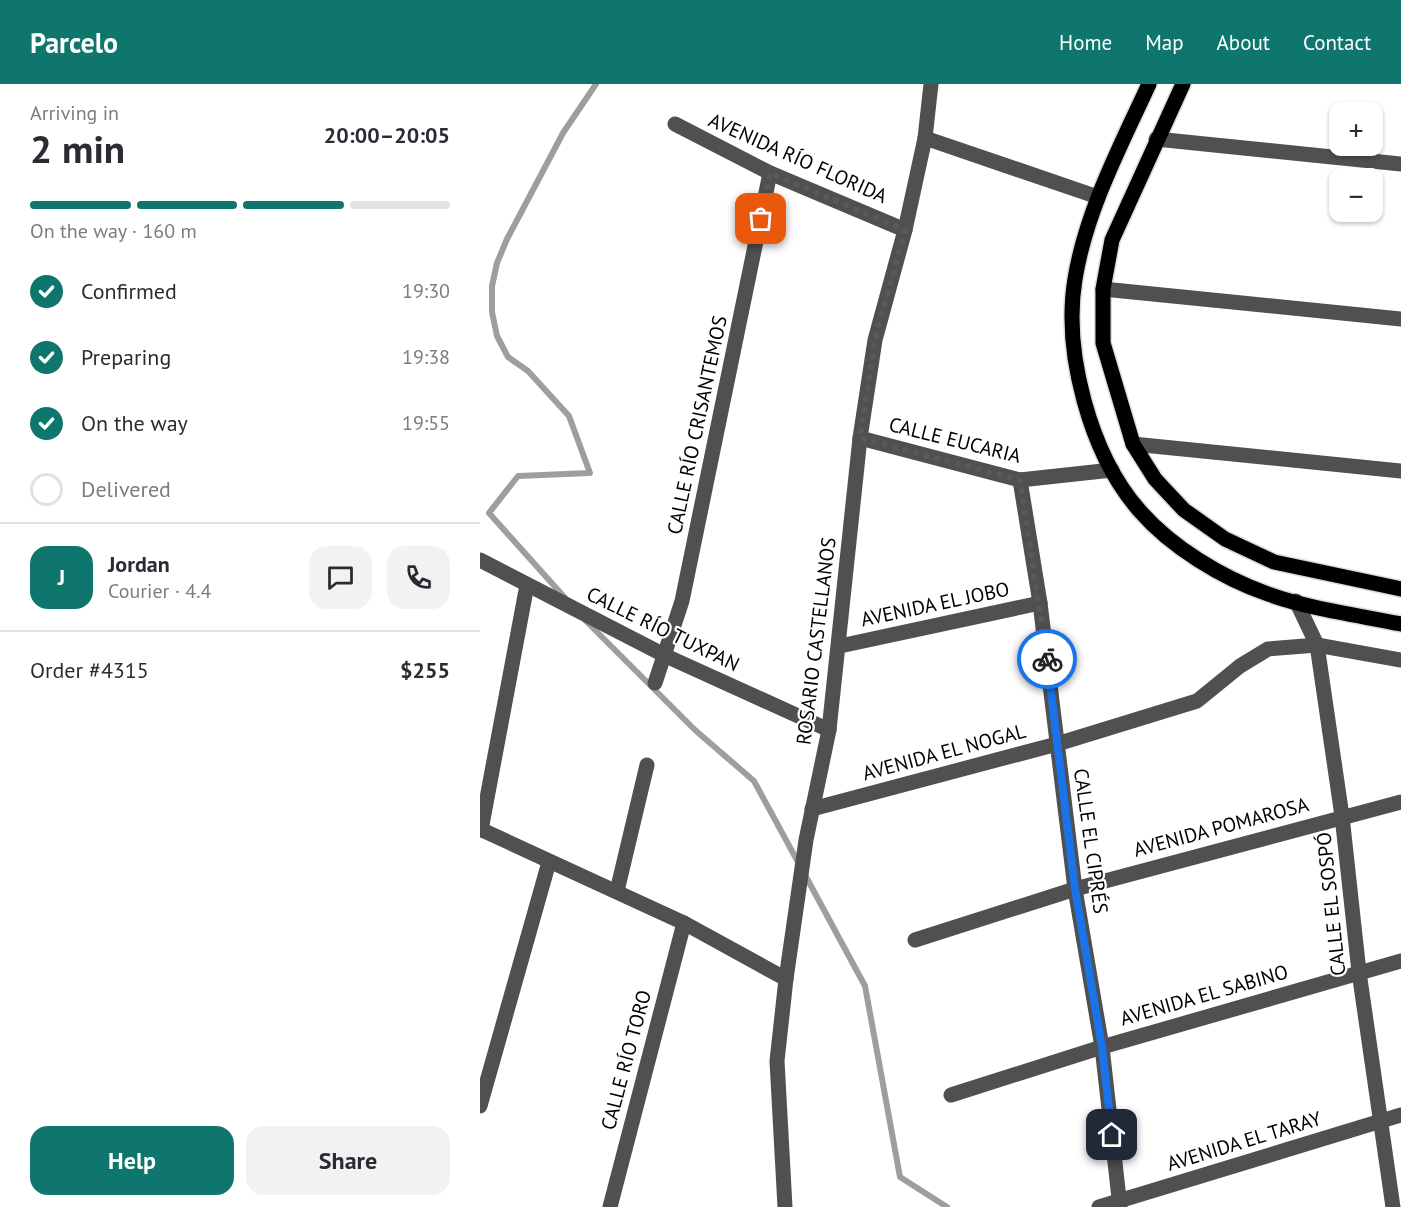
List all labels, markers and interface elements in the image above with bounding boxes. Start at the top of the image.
text: Parcelo [30,24,118,61]
text: Home [1059,29,1112,56]
text: Map [1145,29,1184,56]
text: About [1217,29,1270,56]
text: Contact [1303,29,1371,56]
text: Arriving in [30,100,119,126]
map controls [1329,102,1383,222]
button: + [1329,102,1383,156]
street label: AVENIDA RÍO FLORIDA [705,107,892,209]
text: 20:00–20:05 [324,121,450,149]
text: 2 min [30,123,125,174]
button: − [1329,168,1383,222]
pin [735,193,786,244]
icon: bag [744,202,777,235]
text: On the way · 160 m [30,218,197,244]
icon: check [30,275,63,308]
text: Confirmed [81,277,177,305]
text: 19:30 [402,278,450,304]
street label: CALLE RÍO CRISANTEMOS [661,313,733,537]
icon: check [30,341,63,374]
text: Preparing [81,343,171,371]
text: 19:38 [402,344,450,370]
icon: check [30,407,63,440]
text: On the way [81,409,188,437]
text: 19:55 [402,410,450,436]
street label: CALLE EUCARIA [886,411,1024,469]
text: Delivered [81,475,171,503]
street label: ROSARIO CASTELLANOS [790,536,842,746]
button: chat [309,546,372,609]
button: phone [387,546,450,609]
text: Jordan [108,550,170,578]
text: J [58,563,65,591]
street label: AVENIDA EL JOBO [858,576,1012,632]
text: Courier · 4.4 [108,578,211,604]
street label: CALLE RÍO TUXPAN [582,581,744,677]
courier [1017,629,1077,689]
icon: bike [1031,643,1064,676]
text: Order #4315 [30,656,149,684]
text: $255 [400,656,450,684]
street label: AVENIDA EL NOGAL [860,718,1028,786]
street label: CALLE EL CIPRÉS [1068,767,1114,915]
street label: AVENIDA POMAROSA [1131,791,1312,863]
street label: CALLE EL SOSPÓ [1311,831,1351,977]
street label: AVENIDA EL SABINO [1117,959,1291,1031]
street label: CALLE RÍO TORO [595,987,657,1133]
street label: AVENIDA EL TARAY [1164,1105,1325,1177]
pin [1086,1109,1137,1160]
icon: home [1095,1118,1128,1151]
button: Help [30,1126,234,1195]
button: Share [246,1126,450,1195]

